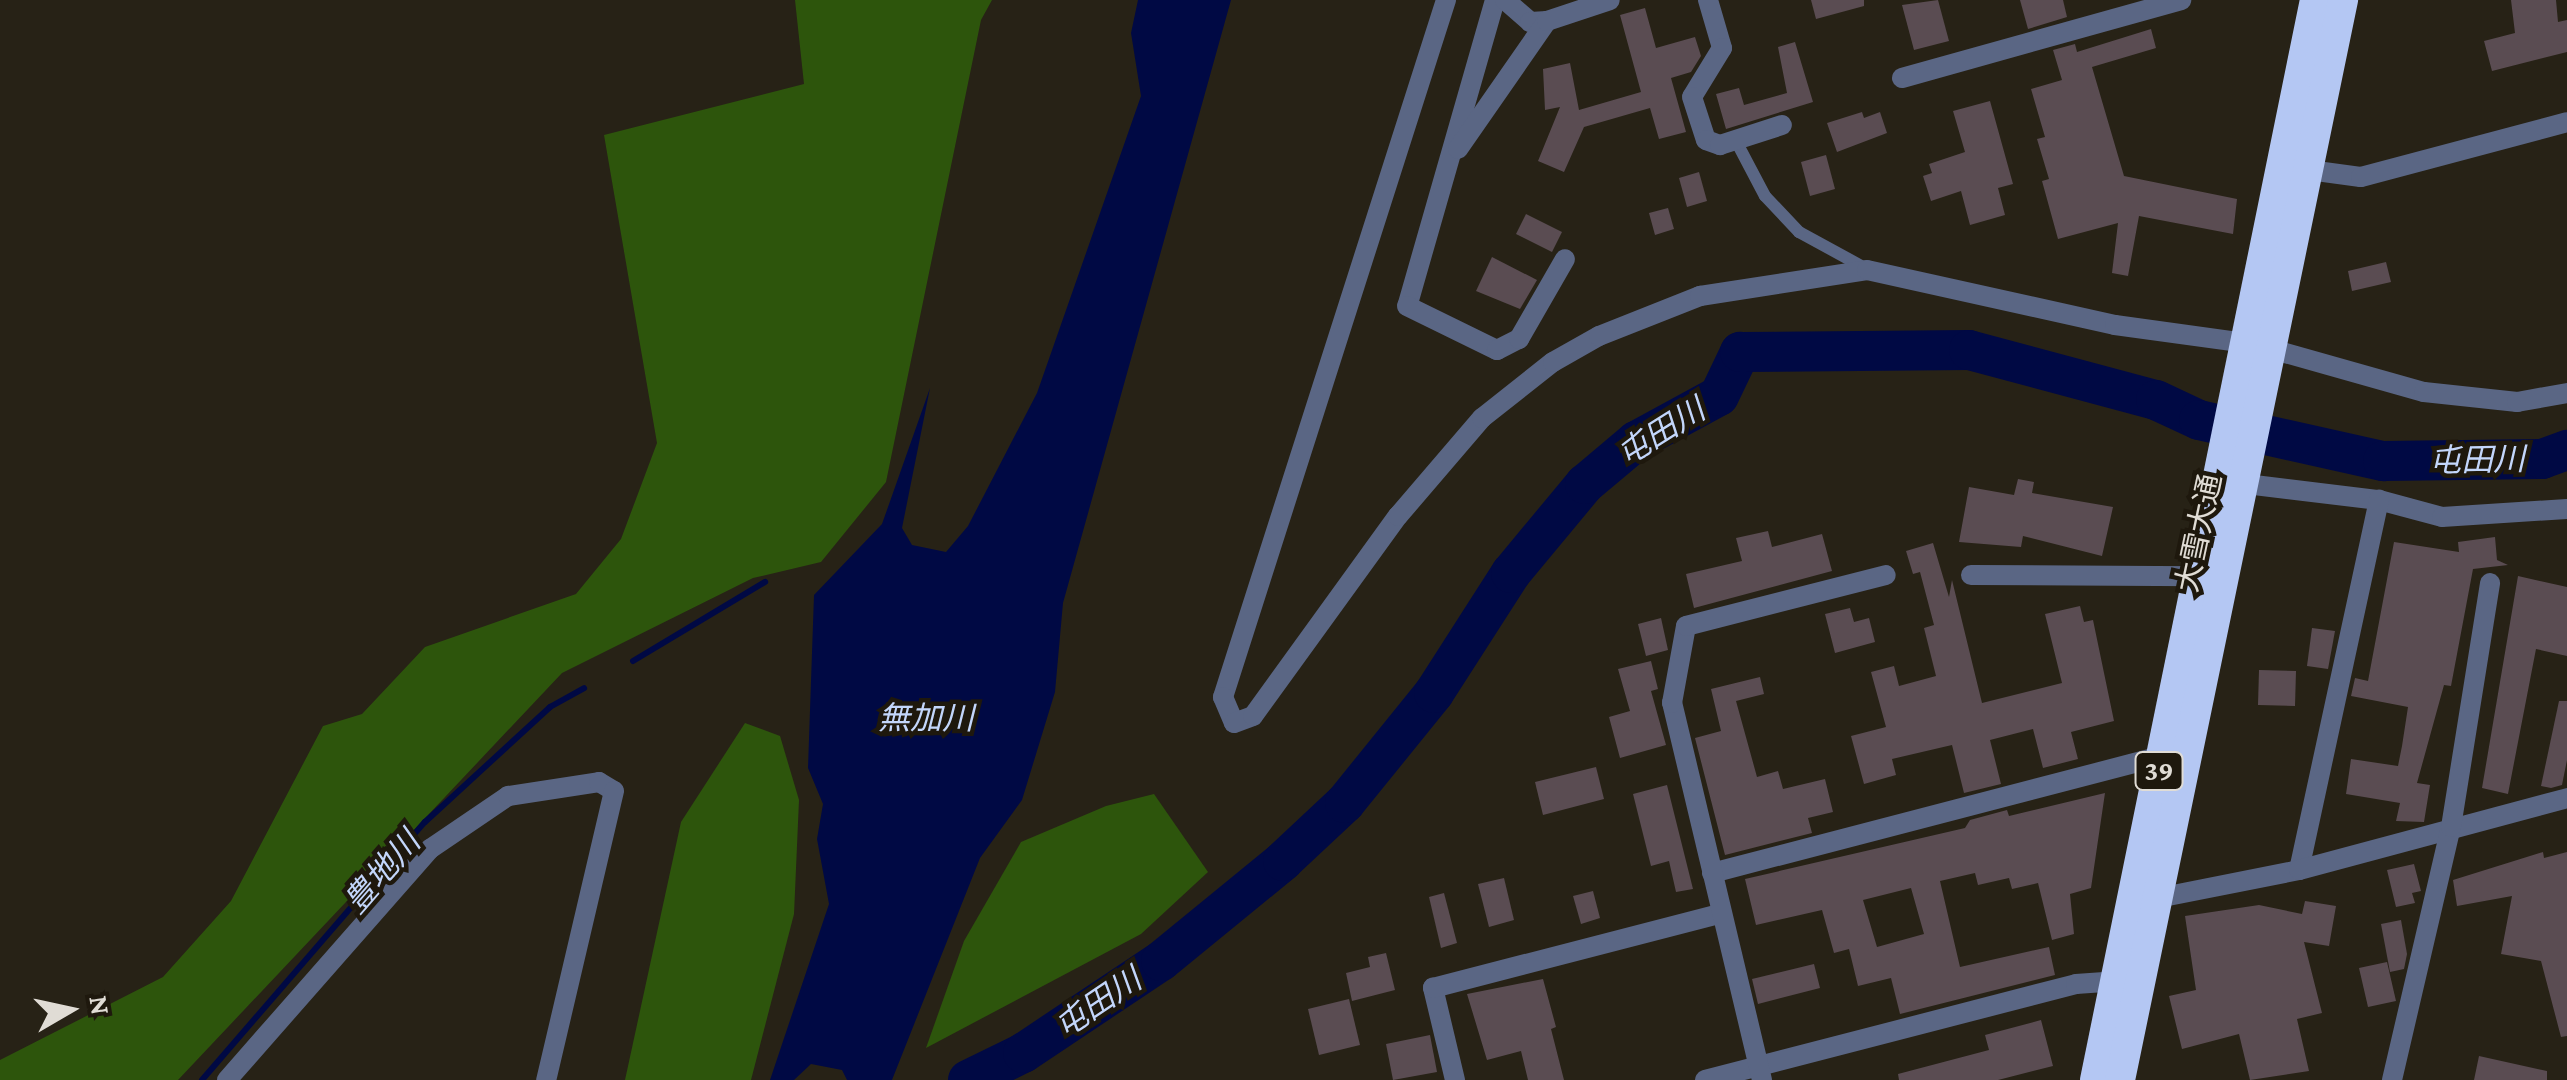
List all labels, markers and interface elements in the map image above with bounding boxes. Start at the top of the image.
water label: 屯田川 [1610,390,1712,474]
water label: 屯田川 [2429,440,2525,480]
street label: 大雪大通 [2169,471,2229,595]
water label: 無加川 [878,699,974,737]
road number: 39 [2134,748,2184,794]
water label: 豊地川 [336,823,428,921]
north arrow [20,960,120,1060]
water label: 屯田川 [1047,960,1149,1046]
text: N [83,993,117,1017]

